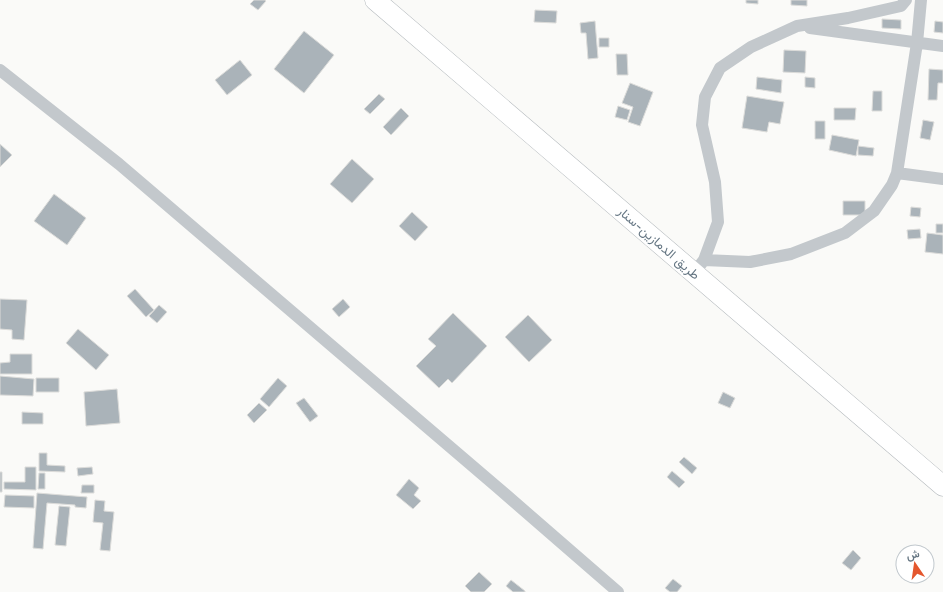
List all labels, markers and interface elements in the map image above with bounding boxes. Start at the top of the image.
street label: طريق الدمازين-سنار [614,203,703,283]
north arrow [895,544,935,584]
text: ش [905,547,921,563]

